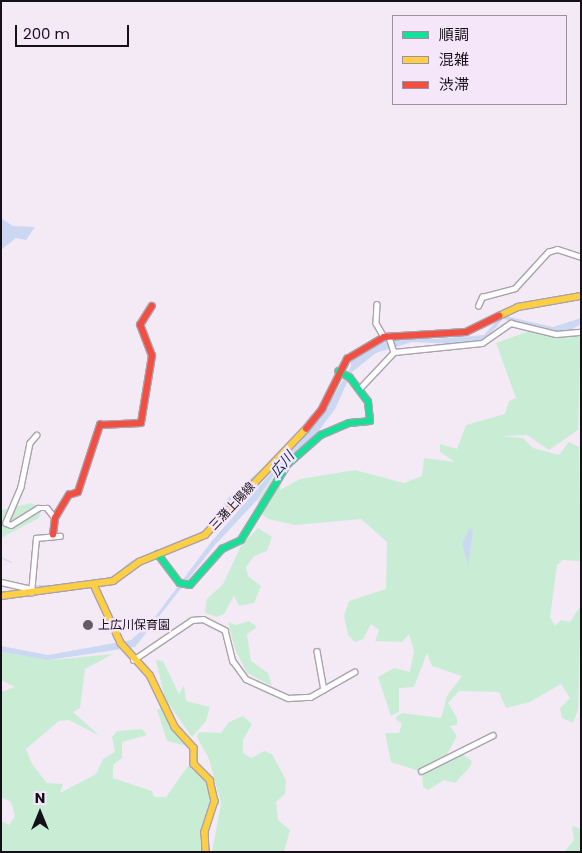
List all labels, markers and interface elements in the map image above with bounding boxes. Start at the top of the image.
scale bar [18,15,131,47]
legend [392,15,567,105]
text: 200 m [23,23,70,44]
text: 順調 [439,24,469,45]
text: 混雑 [439,49,469,70]
text: 渋滞 [439,74,469,95]
water label: 広川 [267,448,297,480]
street label: 三潴上陽線 [206,479,258,533]
place label: 上広川保育園 [98,618,170,632]
marker: 上広川保育園 [82,619,94,631]
north arrow [15,788,65,838]
text: N [35,788,45,808]

